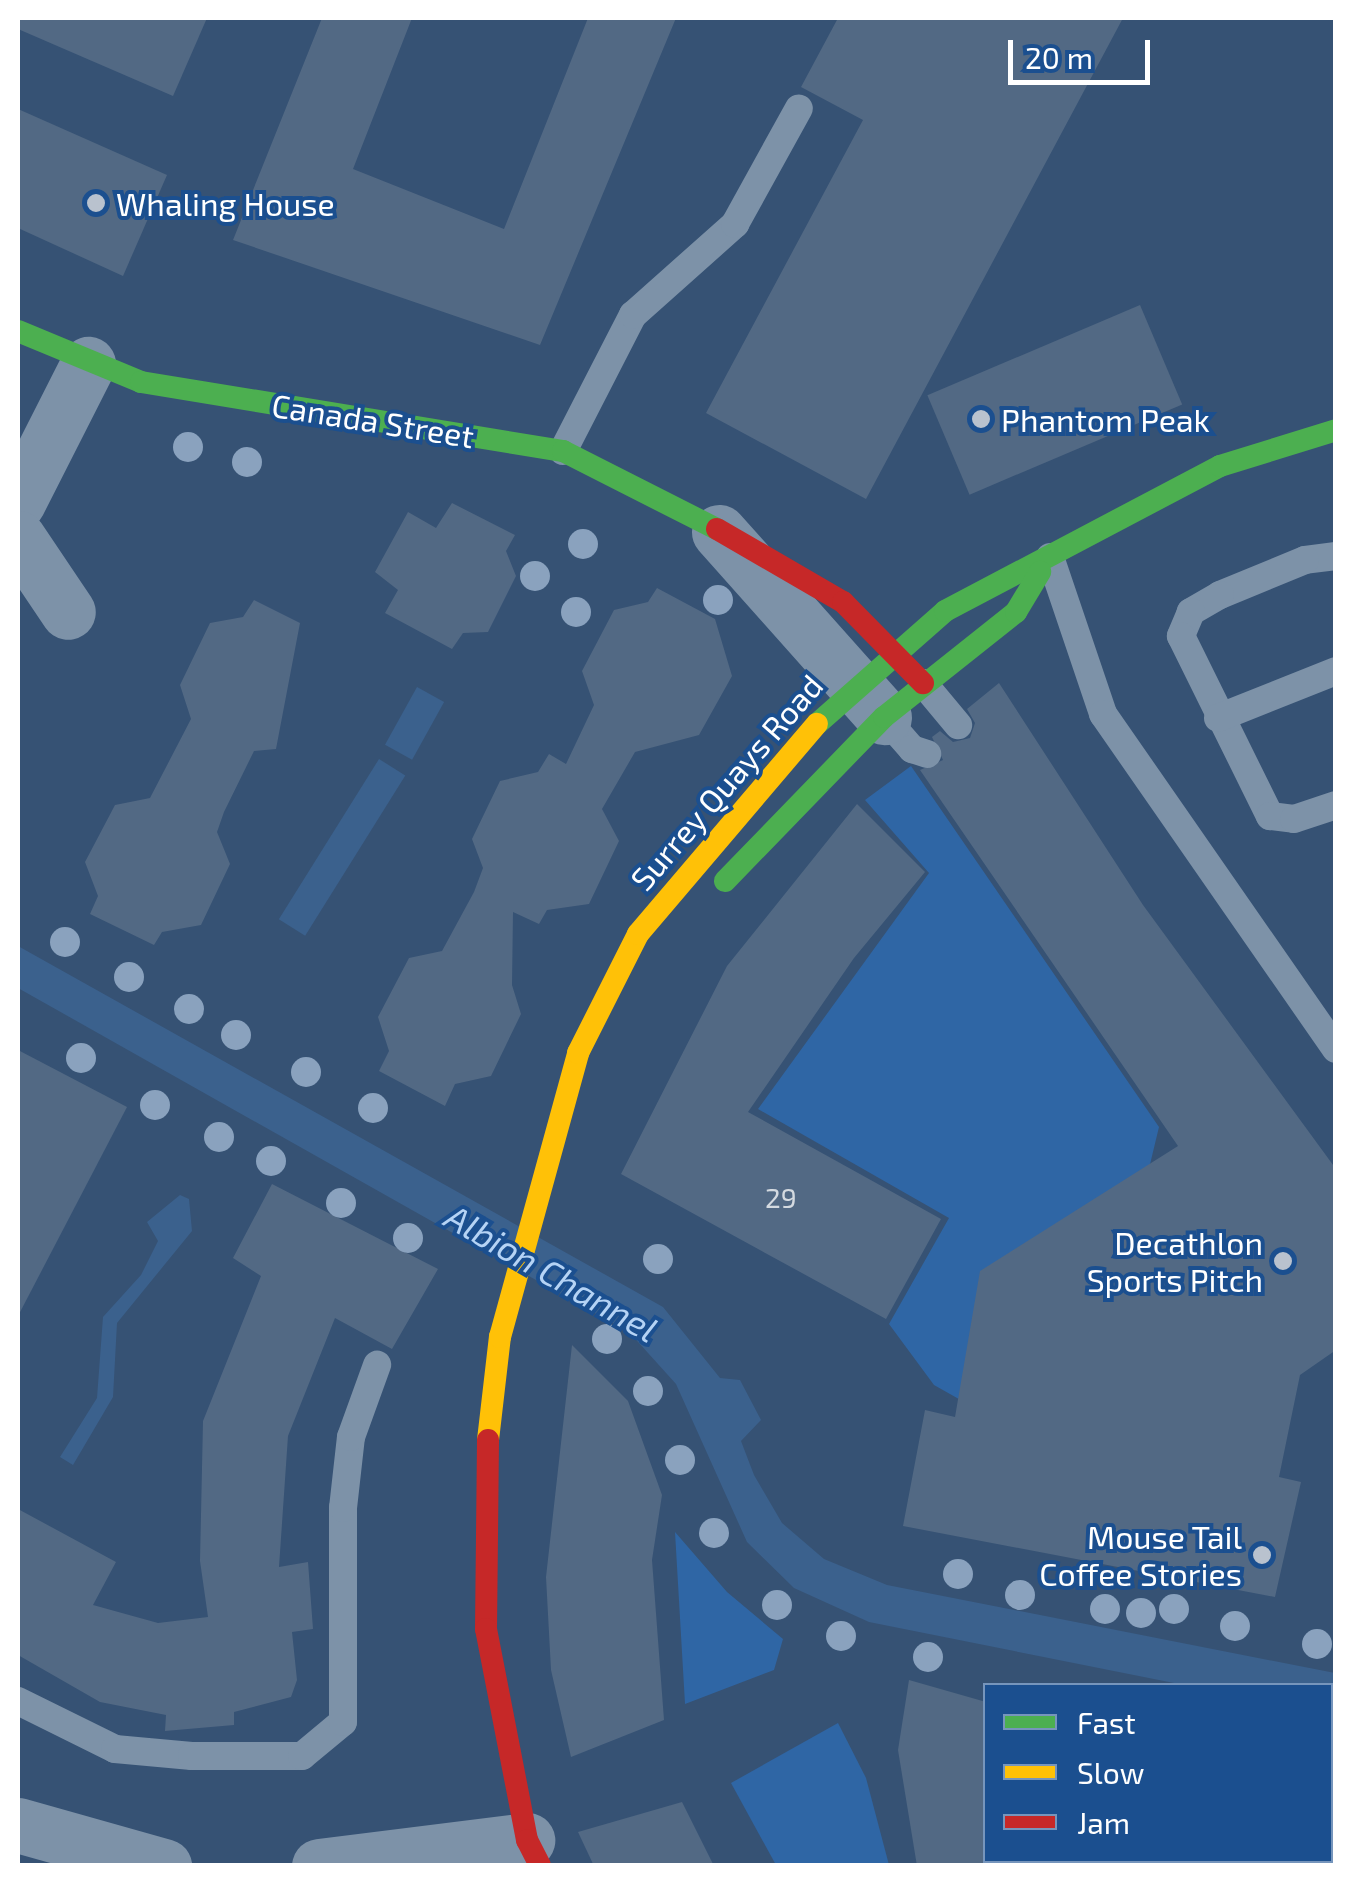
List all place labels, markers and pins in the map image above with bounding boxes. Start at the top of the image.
place label: Whaling House [116,184,335,222]
marker: Whaling House [85,192,107,214]
place label: Phantom Peak [1001,400,1210,438]
marker: Phantom Peak [970,408,992,430]
place label: Decathlon Sports Pitch [1087,1224,1263,1299]
marker: Decathlon Sports Pitch [1272,1250,1294,1272]
place label: Mouse Tail Coffee Stories [1039,1518,1242,1593]
marker: Mouse Tail Coffee Stories [1251,1544,1273,1566]

